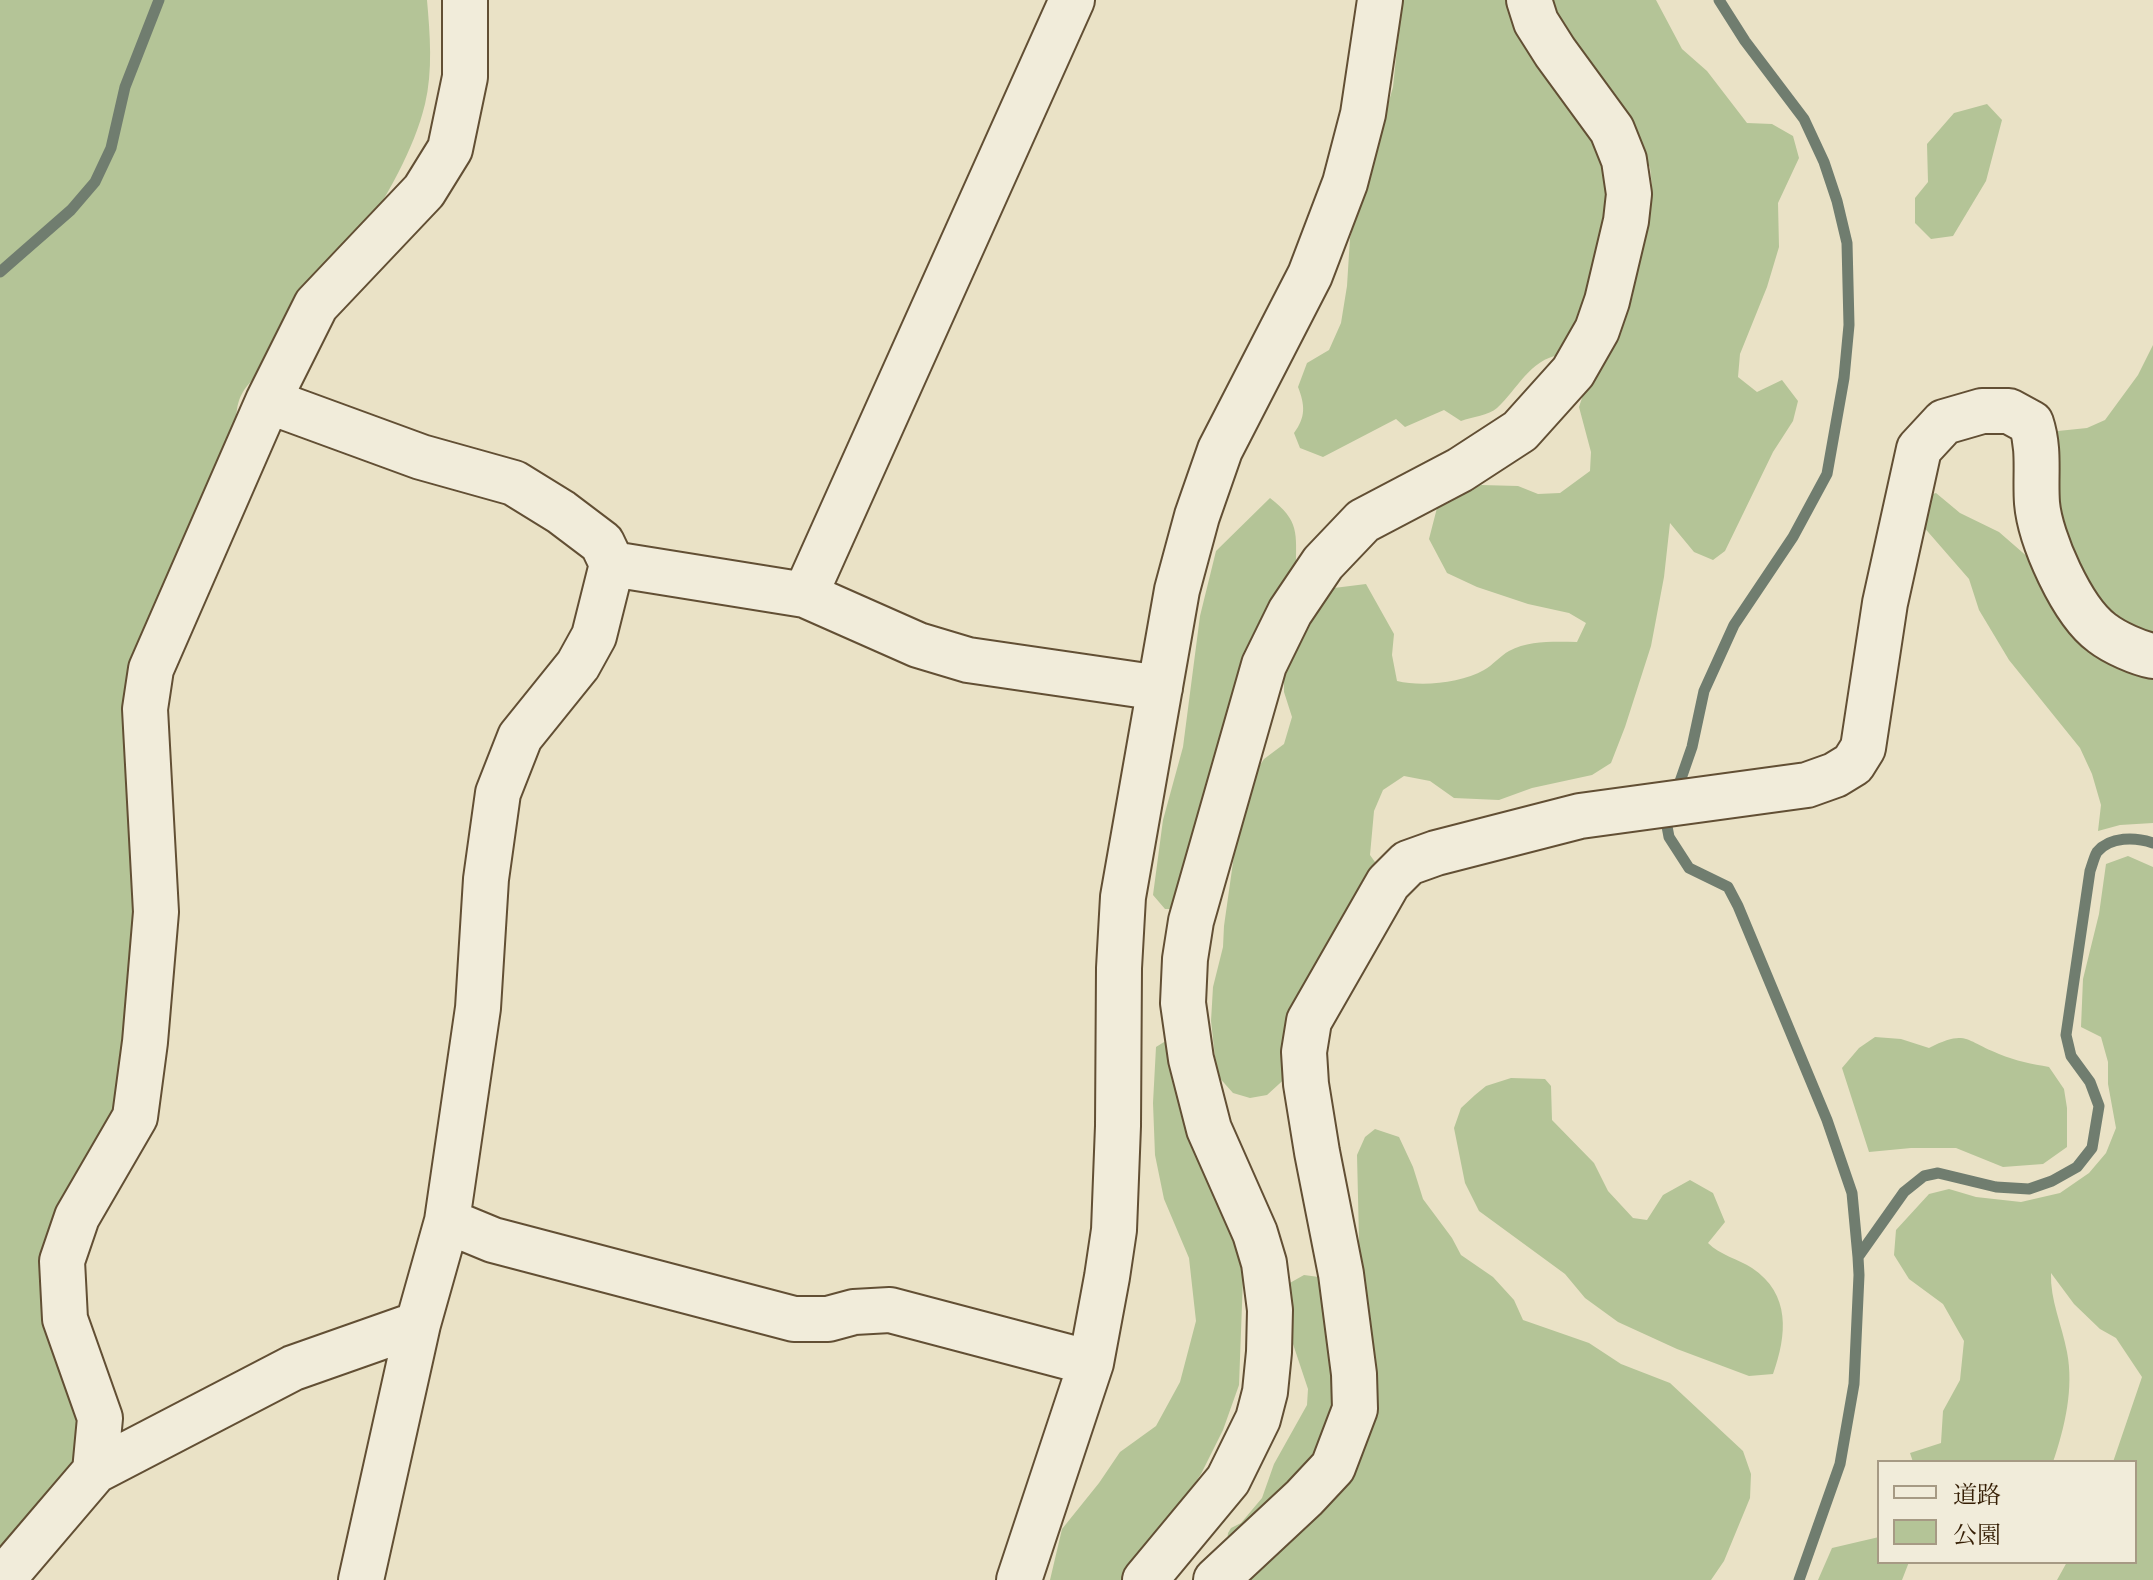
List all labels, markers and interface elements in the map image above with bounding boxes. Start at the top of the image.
legend [1877,1460,2137,1564]
text: 道路 [1953,1479,2001,1510]
text: 公園 [1953,1519,2001,1550]

